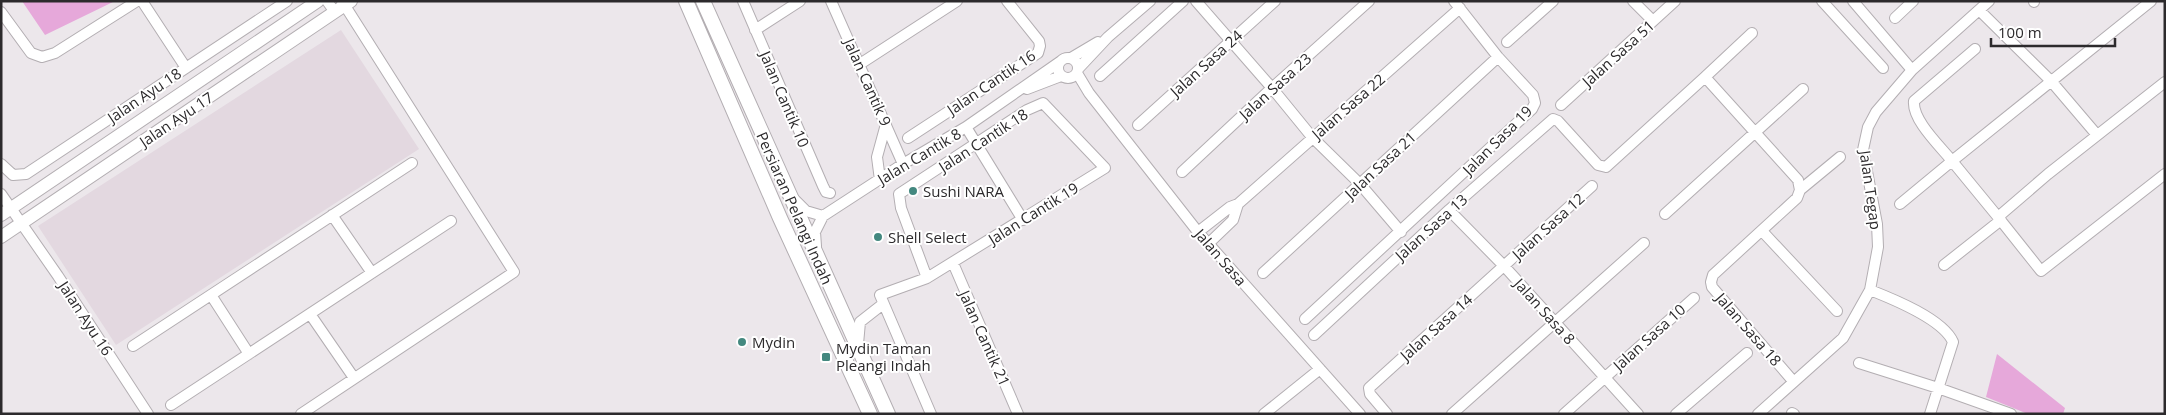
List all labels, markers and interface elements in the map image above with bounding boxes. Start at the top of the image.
street label: Jalan Sasa 51 [1576,15,1658,92]
scale bar [1991,15,2115,47]
text: 100 m [1998,22,2042,42]
street label: Jalan Sasa 24 [1164,25,1247,102]
street label: Jalan Cantik 9 [839,33,896,129]
street label: Jalan Cantik 16 [941,45,1039,120]
street label: Jalan Cantik 10 [755,46,814,150]
street label: Jalan Sasa 23 [1233,48,1315,125]
street label: Jalan Ayu 18 [102,63,185,128]
street label: Jalan Sasa 22 [1306,69,1389,145]
street label: Jalan Ayu 17 [134,87,217,152]
street label: Jalan Sasa 19 [1456,101,1536,181]
street label: Jalan Cantik 18 [933,104,1031,177]
street label: Jalan Cantik 8 [872,123,964,190]
street label: Jalan Sasa 21 [1339,127,1420,205]
street label: Persiaran Pelangi Indah [752,129,838,287]
street label: Jalan Tegap [1855,147,1886,231]
street label: Jalan Cantik 19 [982,177,1082,250]
place label: Sushi NARA [923,181,1004,201]
marker: Sushi NARA [907,185,919,197]
street label: Jalan Sasa 12 [1506,188,1588,265]
street label: Jalan Sasa 13 [1389,189,1471,266]
street label: Jalan Sasa [1189,223,1251,290]
place label: Shell Select [888,227,967,247]
marker: Shell Select [872,231,884,243]
street label: Jalan Sasa 8 [1509,272,1580,348]
street label: Jalan Ayu 16 [53,275,117,359]
street label: Jalan Cantik 21 [954,285,1015,389]
street label: Jalan Sasa 18 [1710,287,1786,370]
street label: Jalan Sasa 14 [1394,289,1477,366]
street label: Jalan Sasa 10 [1607,299,1689,376]
place label: Mydin [752,332,795,352]
marker: Mydin [736,336,748,348]
place label: Mydin Taman Pleangi Indah [836,338,931,375]
marker: Mydin Taman Pleangi Indah [820,351,832,363]

